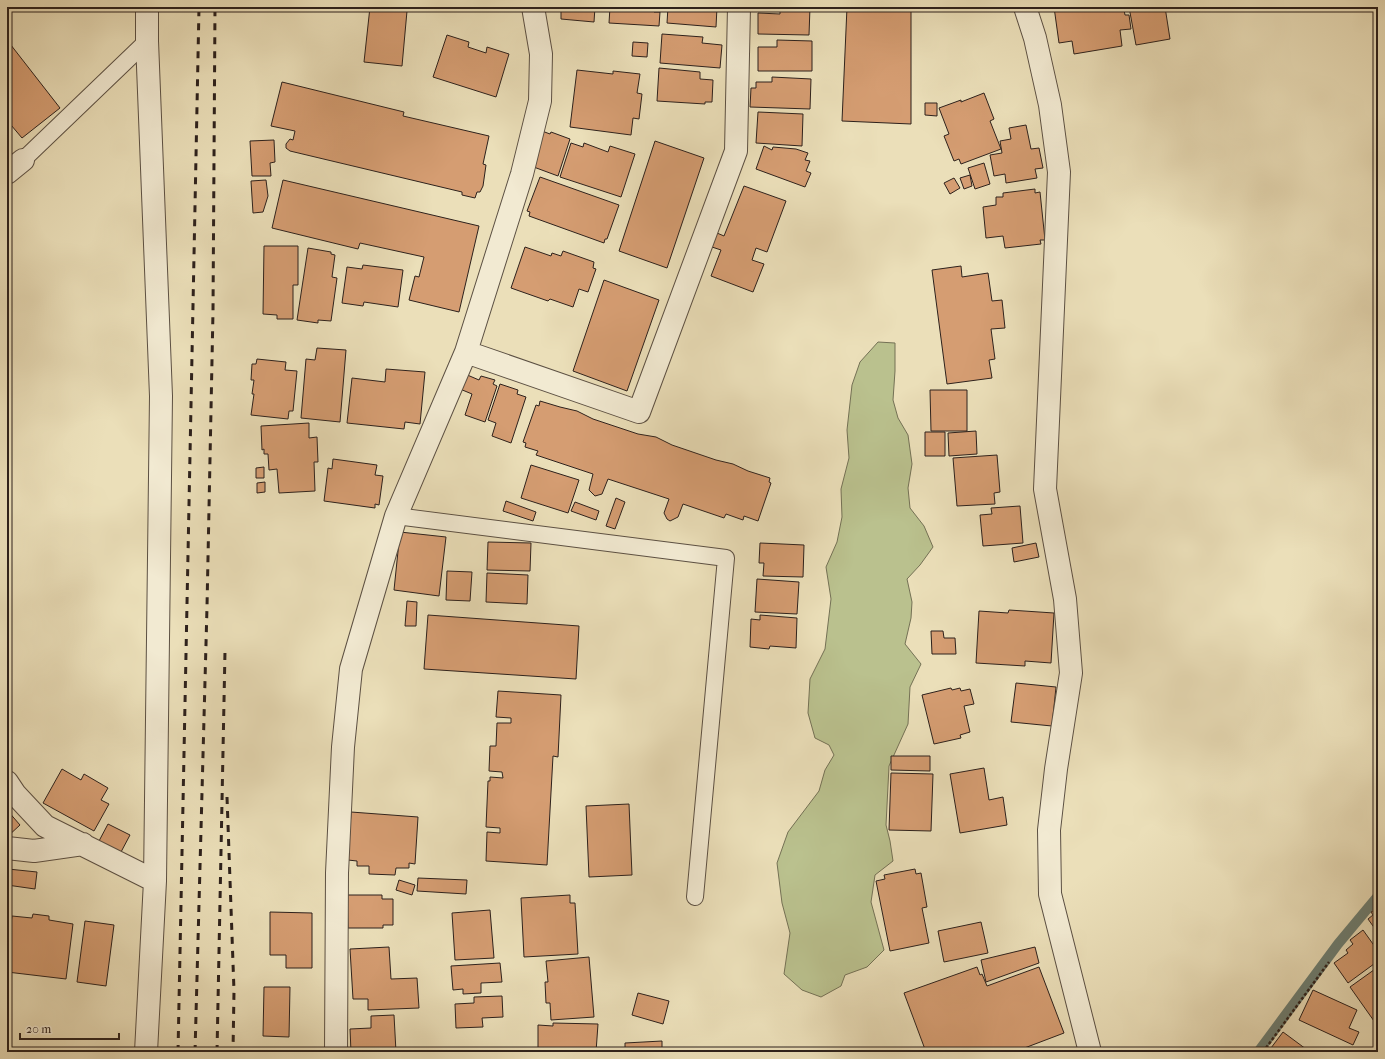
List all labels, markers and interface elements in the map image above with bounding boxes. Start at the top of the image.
scale bar [20,1015,119,1041]
text: 20 m [26,1022,51,1036]

